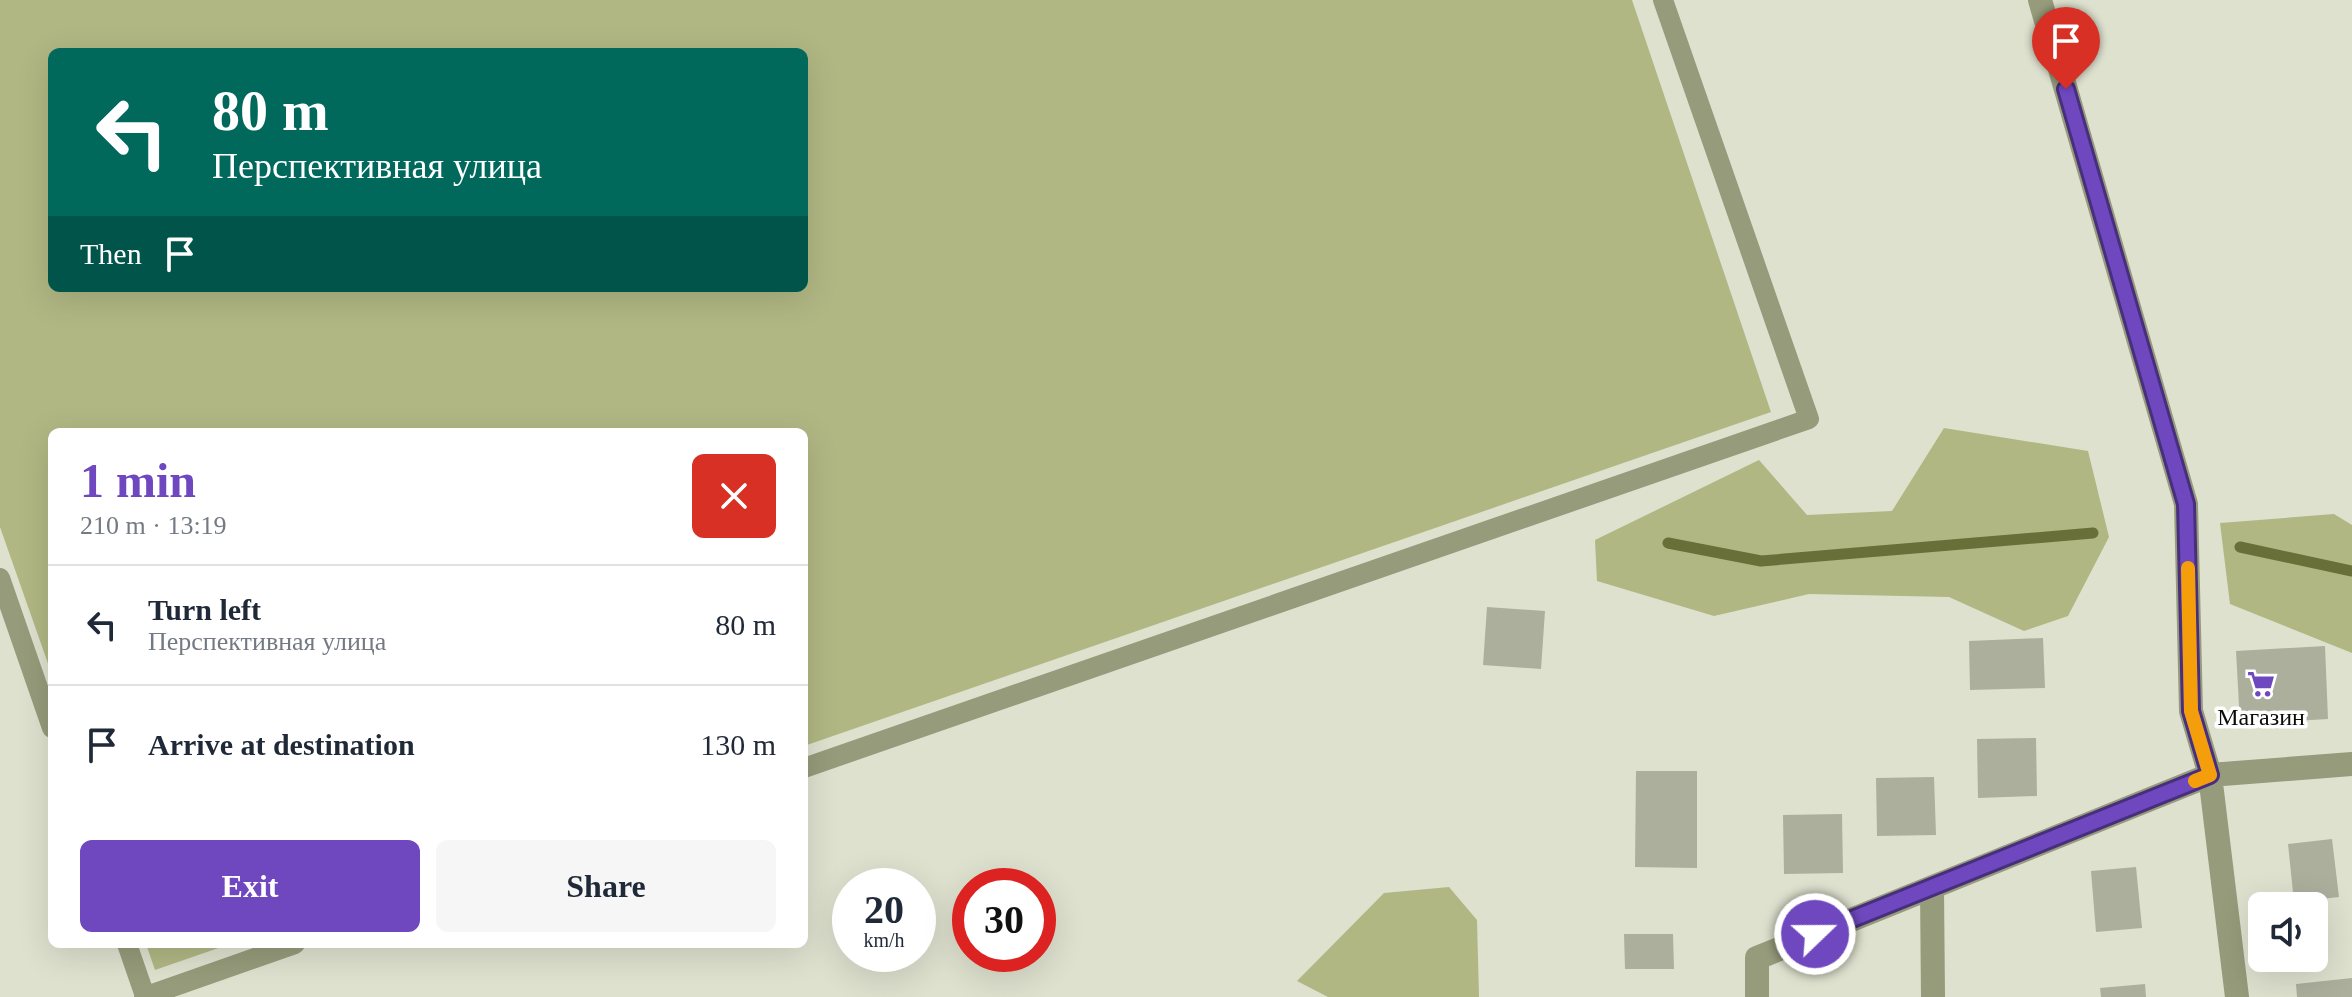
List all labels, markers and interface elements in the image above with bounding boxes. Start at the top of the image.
pin [2032,7,2100,89]
icon: arrive [2044,19,2088,63]
icon: left [80,80,184,184]
text: 80 m [212,80,329,142]
text: Перспективная улица [212,146,542,186]
icon: arrive [158,232,202,276]
text: Then [80,237,142,270]
text: 1 min [80,454,196,507]
button: close [692,454,776,538]
text: 210 m · 13:19 [80,511,227,540]
text: Turn left [148,593,261,626]
icon: left [80,603,124,647]
text: 80 m [715,608,776,641]
text: Перспективная улица [148,627,386,656]
supermarket icon: Магазин [2246,669,2276,699]
place label: Магазин [2217,704,2305,730]
icon: arrive [80,723,124,767]
text: Arrive at destination [148,728,415,761]
text: 130 m [700,728,776,761]
button: Exit [80,840,420,932]
button: Share [436,840,776,932]
speed limit sign: 30 [952,868,1056,972]
text: 20 [864,887,904,932]
position arrow [1773,892,1857,976]
map controls [2248,892,2328,972]
button: sound [2248,892,2328,972]
text: km/h [863,929,905,951]

